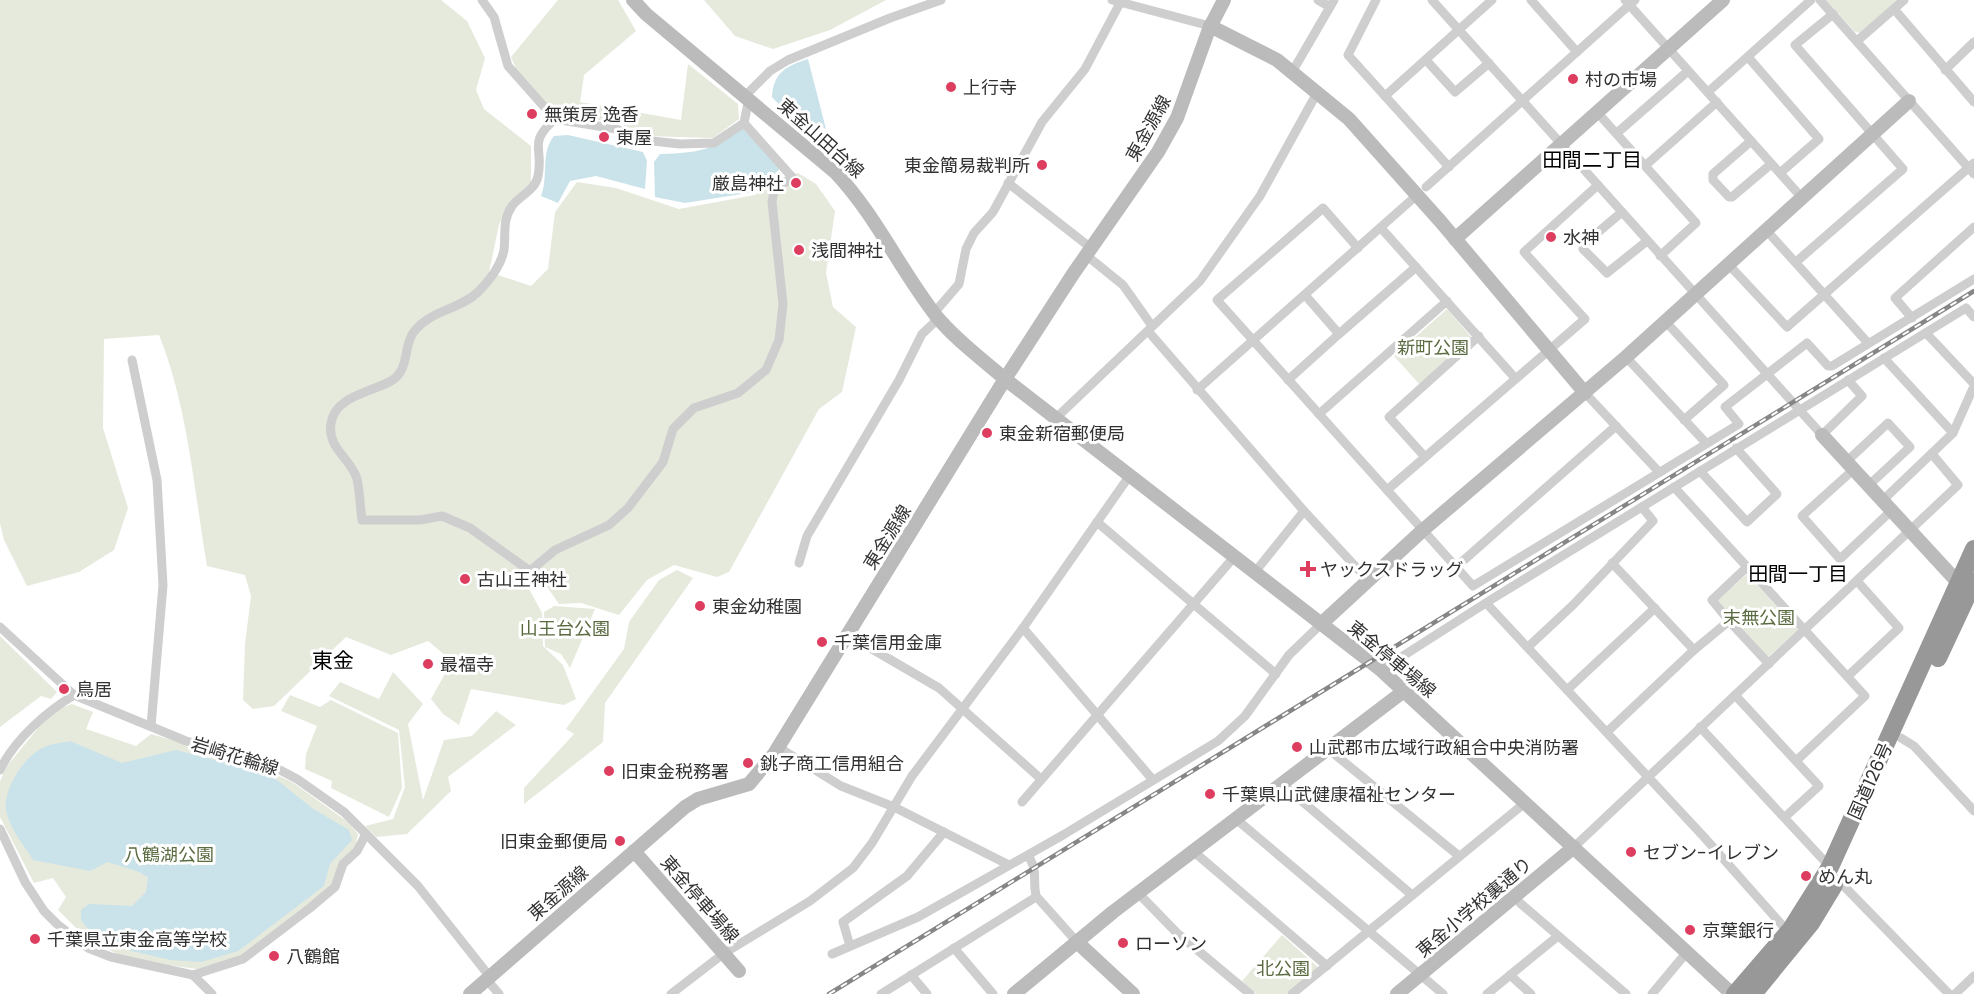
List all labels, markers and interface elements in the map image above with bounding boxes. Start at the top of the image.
place label: 村の市場 [1585,67,1657,92]
marker: 村の市場 [1566,72,1580,86]
place label: 上行寺 [963,75,1017,100]
marker: 上行寺 [944,80,958,94]
street label: 東金源線 [1120,90,1176,166]
street label: 東金山田台線 [773,93,869,183]
place label: 無策房 逸香 [544,102,639,127]
marker: 無策房 逸香 [525,107,539,121]
place label: 東屋 [616,125,652,150]
marker: 東屋 [597,130,611,144]
district label: 田間二丁目 [1542,146,1642,174]
place label: 東金簡易裁判所 [904,153,1030,178]
marker: 東金簡易裁判所 [1035,158,1049,172]
place label: 厳島神社 [712,171,784,196]
marker: 厳島神社 [789,176,803,190]
place label: 水神 [1563,225,1599,250]
marker: 水神 [1544,230,1558,244]
place label: 浅間神社 [811,238,883,263]
marker: 浅間神社 [792,243,806,257]
park label: 新町公園 [1397,335,1469,360]
place label: 東金新宿郵便局 [999,421,1125,446]
marker: 東金新宿郵便局 [980,426,994,440]
street label: 東金源線 [857,500,917,574]
place label: ヤックスドラッグ [1320,557,1463,582]
district label: 田間一丁目 [1748,560,1848,588]
marker: ヤックスドラッグ [1301,562,1315,576]
place label: 古山王神社 [477,567,567,592]
marker: 古山王神社 [458,572,472,586]
place label: 東金幼稚園 [712,594,802,619]
marker: 東金幼稚園 [693,599,707,613]
park label: 末無公園 [1723,605,1795,630]
street label: 東金停車場線 [1343,615,1441,703]
park label: 山王台公園 [520,616,610,641]
place label: 千葉信用金庫 [834,630,942,655]
marker: 千葉信用金庫 [815,635,829,649]
district label: 東金 [312,646,354,675]
place label: 最福寺 [440,652,494,677]
marker: 最福寺 [421,657,435,671]
place label: 鳥居 [76,677,112,702]
marker: 鳥居 [57,682,71,696]
street label: 岩崎花輪線 [188,731,282,781]
place label: 山武郡市広域行政組合中央消防署 [1309,735,1579,760]
street label: 国道126号 [1842,739,1898,823]
marker: 山武郡市広域行政組合中央消防署 [1290,740,1304,754]
place label: 銚子商工信用組合 [760,751,904,776]
marker: 銚子商工信用組合 [741,756,755,770]
place label: 旧東金税務署 [621,759,729,784]
marker: 旧東金税務署 [602,764,616,778]
place label: 千葉県山武健康福祉センター [1222,782,1456,807]
marker: 千葉県山武健康福祉センター [1203,787,1217,801]
place label: 旧東金郵便局 [500,829,608,854]
marker: 旧東金郵便局 [613,834,627,848]
place label: セブン-イレブン [1643,840,1779,865]
park label: 八鶴湖公園 [124,842,214,867]
marker: セブン-イレブン [1624,845,1638,859]
street label: 東金停車場線 [655,850,745,948]
street label: 東金小学校裏通り [1411,851,1537,963]
street label: 東金源線 [523,860,593,926]
place label: めん丸 [1818,864,1872,889]
marker: めん丸 [1799,869,1813,883]
place label: 京葉銀行 [1702,918,1774,943]
marker: 京葉銀行 [1683,923,1697,937]
place label: 千葉県立東金高等学校 [47,927,227,952]
place label: ローソン [1135,931,1207,956]
marker: 千葉県立東金高等学校 [28,932,42,946]
marker: ローソン [1116,936,1130,950]
place label: 八鶴館 [286,944,340,969]
marker: 八鶴館 [267,949,281,963]
park label: 北公園 [1256,956,1310,981]

